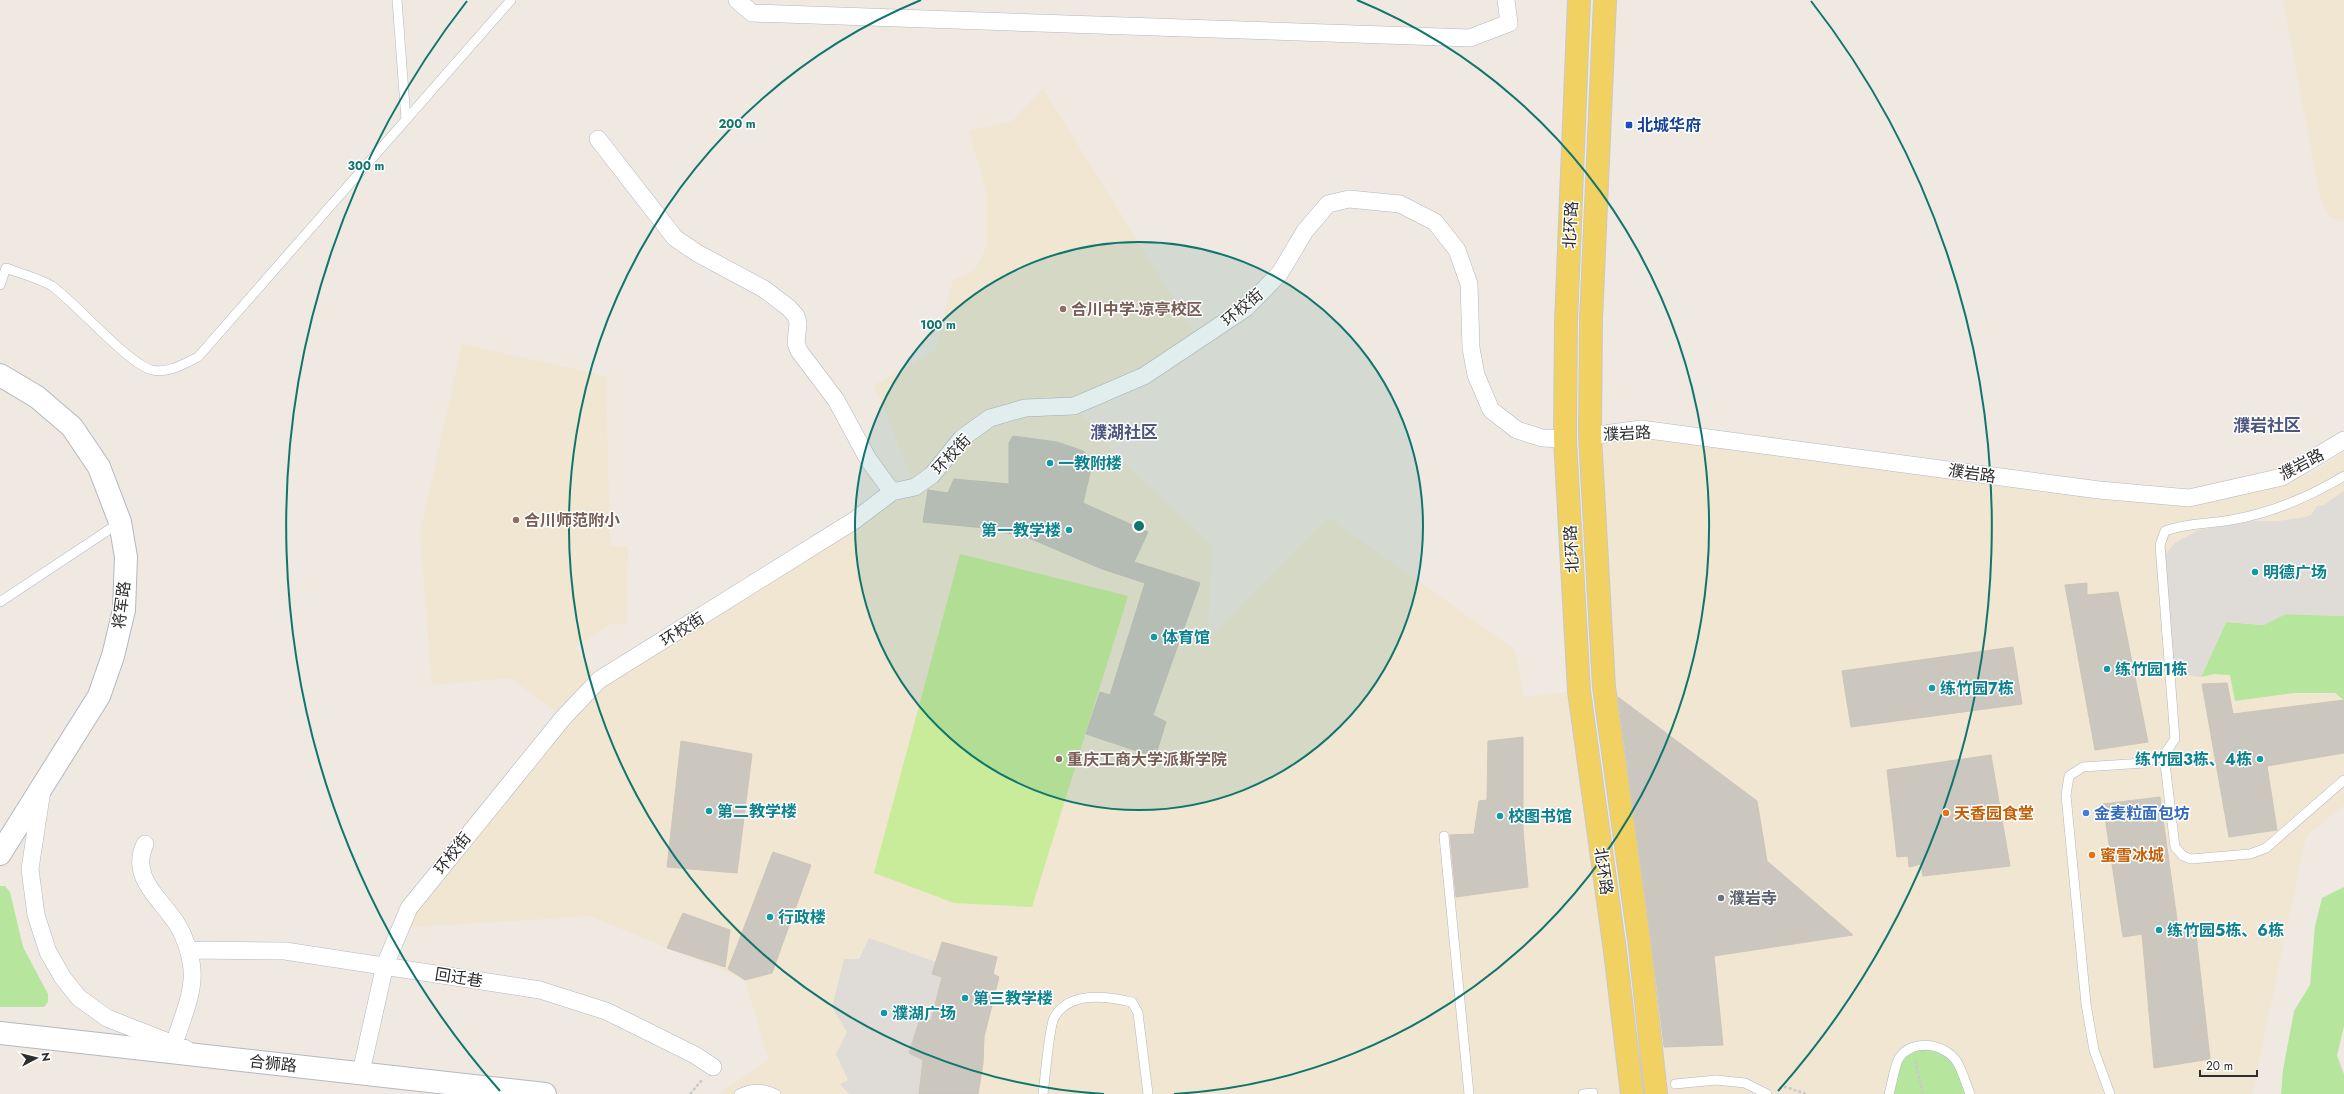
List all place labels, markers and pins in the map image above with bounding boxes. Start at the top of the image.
place label: 北城华府 [1637,114,1701,137]
marker: 北城华府 [1624,120,1634,130]
place label: 合川中学-凉亭校区 [1071,298,1203,321]
marker: 合川中学-凉亭校区 [1058,304,1068,314]
place label: 一教附楼 [1058,452,1122,475]
marker: 一教附楼 [1045,458,1055,468]
place label: 合川师范附小 [524,509,620,532]
marker: 合川师范附小 [511,515,521,525]
place label: 第一教学楼 [981,519,1061,542]
centre of rings [1132,519,1146,533]
marker: 第一教学楼 [1064,525,1074,535]
place label: 明德广场 [2263,561,2327,584]
marker: 明德广场 [2250,567,2260,577]
place label: 体育馆 [1162,626,1210,649]
marker: 体育馆 [1149,632,1159,642]
place label: 练竹园1栋 [2115,658,2187,681]
marker: 练竹园1栋 [2102,664,2112,674]
place label: 练竹园7栋 [1940,677,2014,700]
marker: 练竹园7栋 [1927,683,1937,693]
place label: 重庆工商大学派斯学院 [1067,748,1227,771]
place label: 练竹园3栋、4栋 [2135,748,2252,771]
marker: 重庆工商大学派斯学院 [1054,754,1064,764]
marker: 练竹园3栋、4栋 [2255,754,2265,764]
place label: 第二教学楼 [717,800,797,823]
place label: 天香园食堂 [1954,802,2034,825]
place label: 金麦粒面包坊 [2094,802,2190,825]
place label: 校图书馆 [1508,805,1572,828]
marker: 第二教学楼 [704,806,714,816]
marker: 天香园食堂 [1941,808,1951,818]
marker: 金麦粒面包坊 [2081,808,2091,818]
marker: 校图书馆 [1495,811,1505,821]
place label: 蜜雪冰城 [2100,844,2164,867]
marker: 蜜雪冰城 [2087,850,2097,860]
place label: 濮岩寺 [1729,887,1777,910]
marker: 濮岩寺 [1716,893,1726,903]
place label: 行政楼 [778,906,826,929]
marker: 行政楼 [765,912,775,922]
place label: 练竹园5栋、6栋 [2167,919,2284,942]
marker: 练竹园5栋、6栋 [2154,925,2164,935]
place label: 第三教学楼 [973,987,1053,1010]
marker: 第三教学楼 [960,993,970,1003]
place label: 濮湖广场 [892,1002,956,1025]
marker: 濮湖广场 [879,1008,889,1018]

